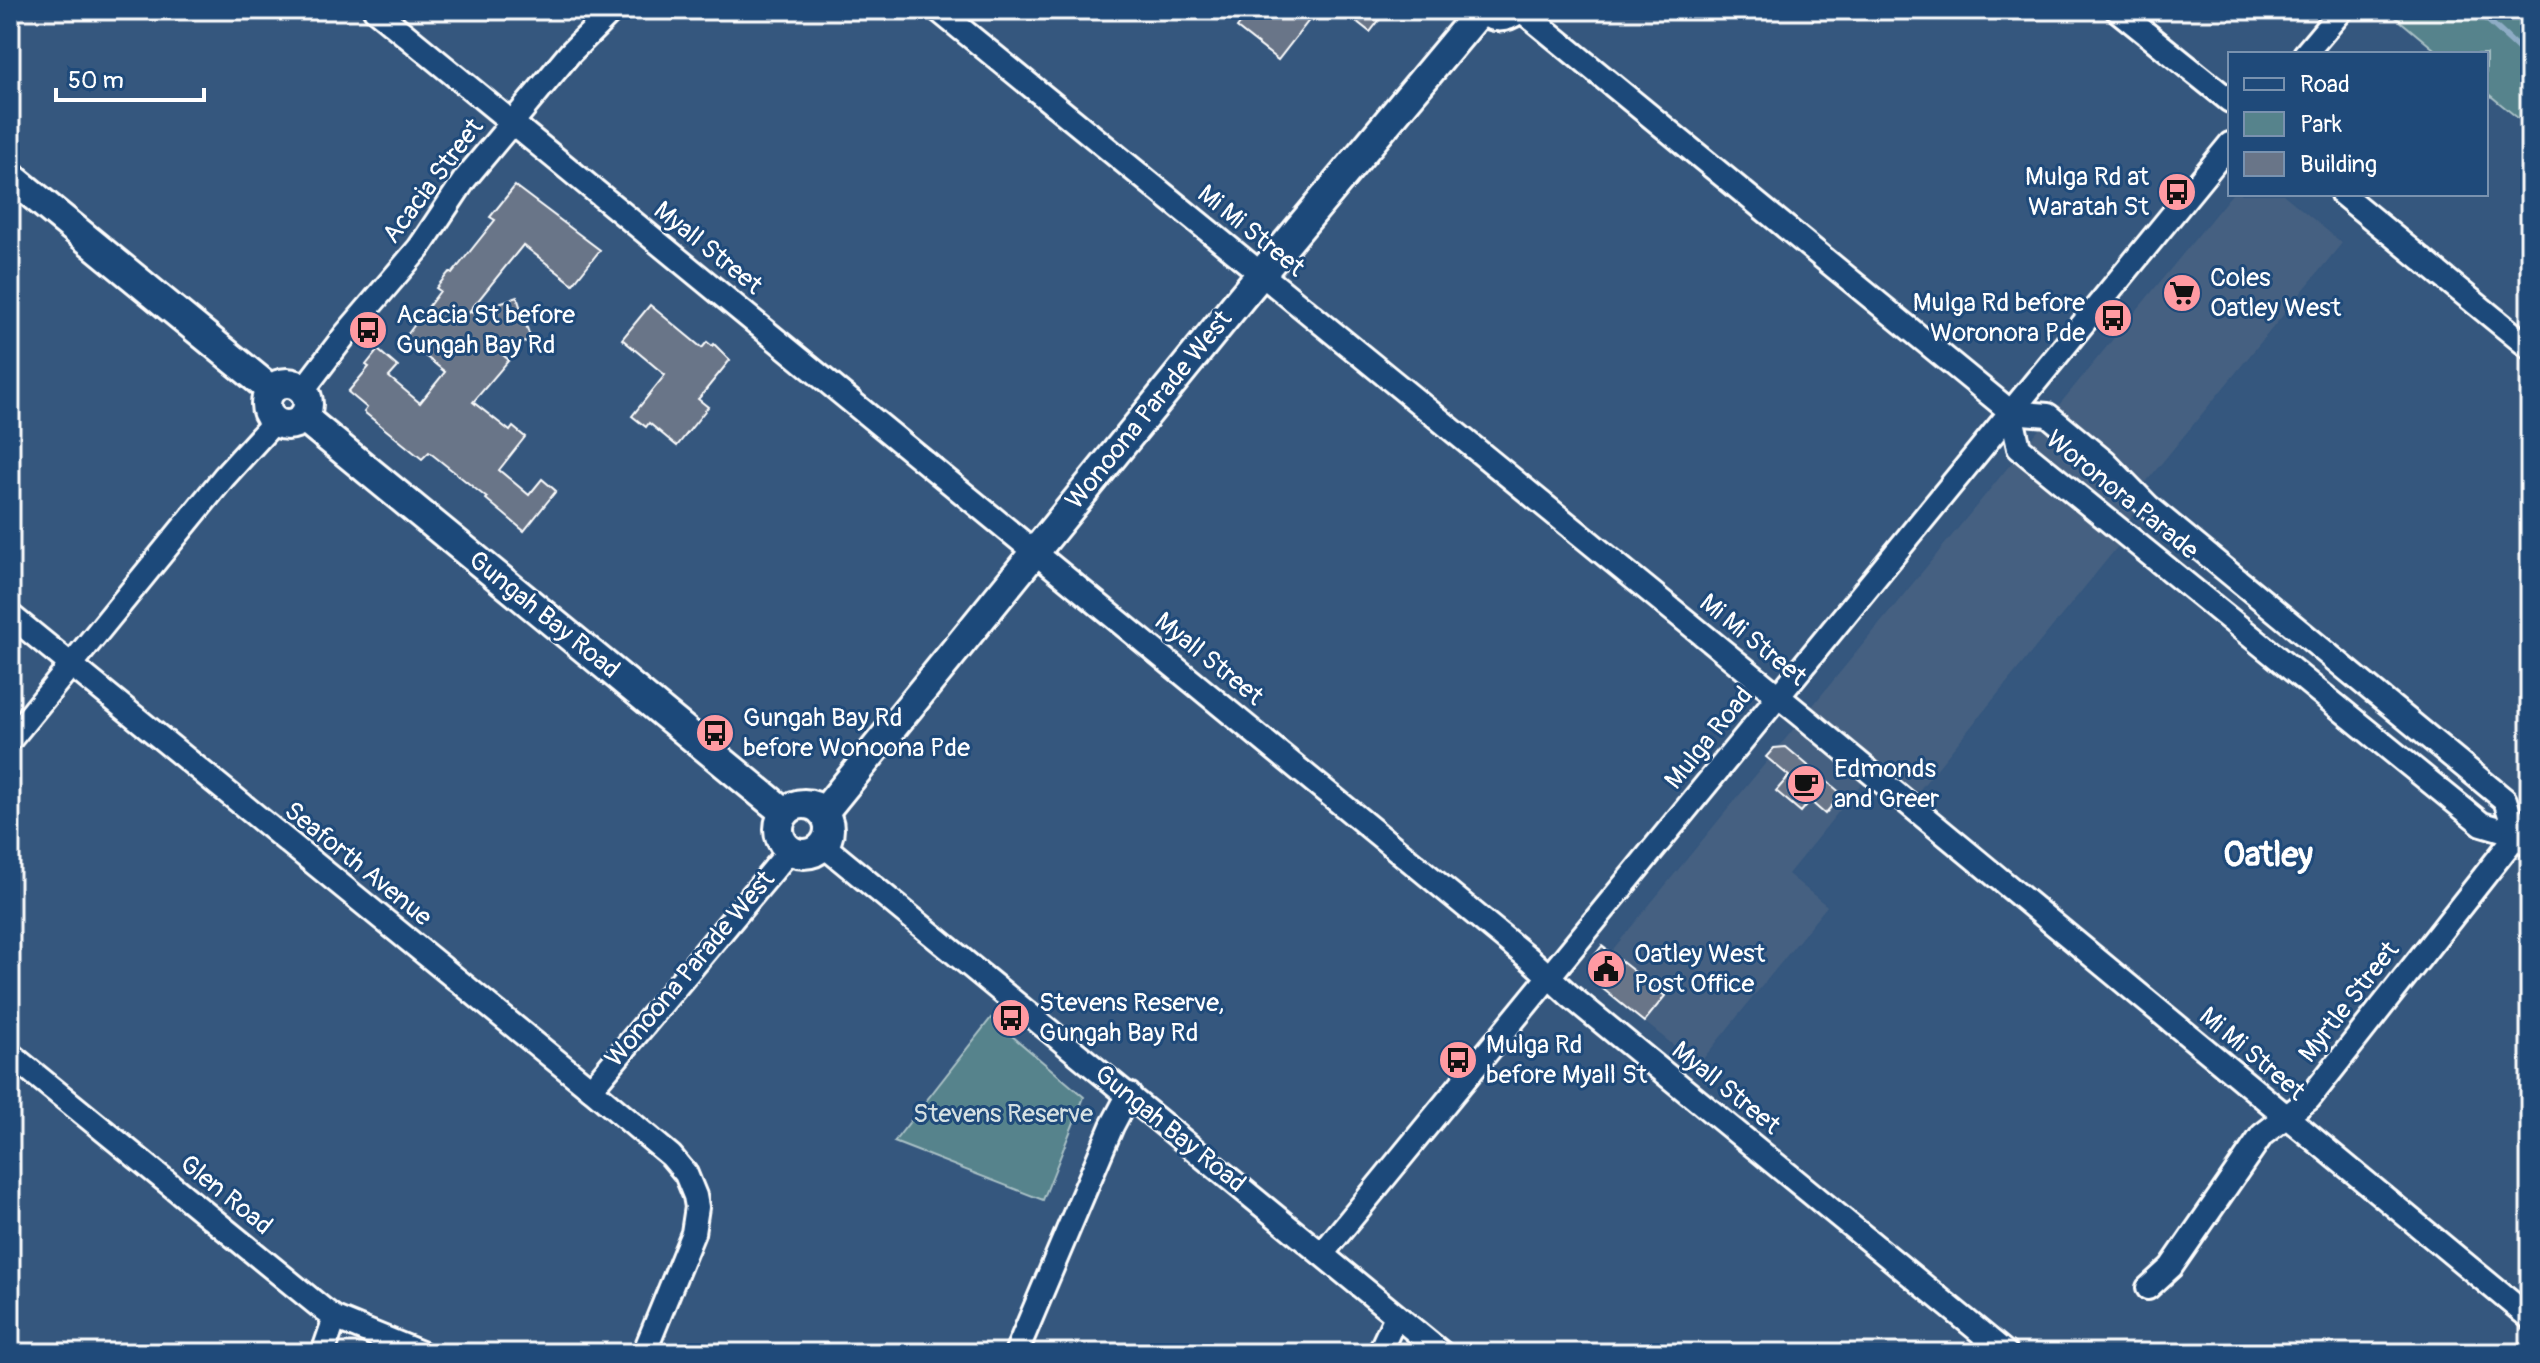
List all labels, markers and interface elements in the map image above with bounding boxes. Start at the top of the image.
scale bar [56,52,204,102]
legend [2228,52,2488,196]
text: 50 m [68,66,124,95]
text: Road [2300,70,2350,99]
text: Park [2300,110,2342,139]
street label: Acacia Street [376,112,491,250]
text: Building [2300,150,2377,179]
place label: Mulga Rd at Waratah St [2025,161,2150,223]
bus stop icon: Mulga Rd at Waratah St [2156,171,2198,213]
street label: Mi Mi Street [1191,178,1311,284]
street label: Myall Street [647,195,769,302]
place label: Coles Oatley West [2210,262,2342,324]
supermarket icon: Coles Oatley West [2161,272,2203,314]
place label: Mulga Rd before Woronora Pde [1913,287,2085,349]
bus stop icon: Mulga Rd before Woronora Pde [2092,297,2134,339]
place label: Acacia St before Gungah Bay Rd [396,299,575,361]
street label: Wonoona Parade West [1059,304,1239,516]
bus stop icon: Acacia St before Gungah Bay Rd [347,309,389,351]
street label: Woronora Parade [2039,424,2205,567]
street label: Gungah Bay Road [462,544,626,686]
street label: Mi Mi Street [1693,587,1813,693]
street label: Myall Street [1148,606,1270,713]
street label: Mulga Road [1658,680,1760,796]
place label: Gungah Bay Rd before Wonoona Pde [743,702,970,764]
bus stop icon: Gungah Bay Rd before Wonoona Pde [694,712,736,754]
place label: Edmonds and Greer [1834,753,1940,815]
cafe icon: Edmonds and Greer [1785,763,1827,805]
street label: Seaforth Avenue [278,795,438,933]
district label: Oatley [2223,834,2313,877]
street label: Wonoona Parade West [598,864,782,1074]
street label: Myrtle Street [2292,935,2406,1069]
place label: Oatley West Post Office [1634,938,1766,1000]
public building icon: Oatley West Post Office [1585,948,1627,990]
place label: Stevens Reserve, Gungah Bay Rd [1039,987,1224,1049]
bus stop icon: Stevens Reserve, Gungah Bay Rd [990,997,1032,1039]
street label: Mi Mi Street [2192,1000,2312,1108]
place label: Mulga Rd before Myall St [1486,1029,1648,1091]
street label: Myall Street [1665,1035,1787,1142]
bus stop icon: Mulga Rd before Myall St [1437,1039,1479,1081]
street label: Gungah Bay Road [1088,1058,1252,1200]
park label: Stevens Reserve [913,1098,1093,1130]
street label: Glen Road [173,1148,279,1242]

